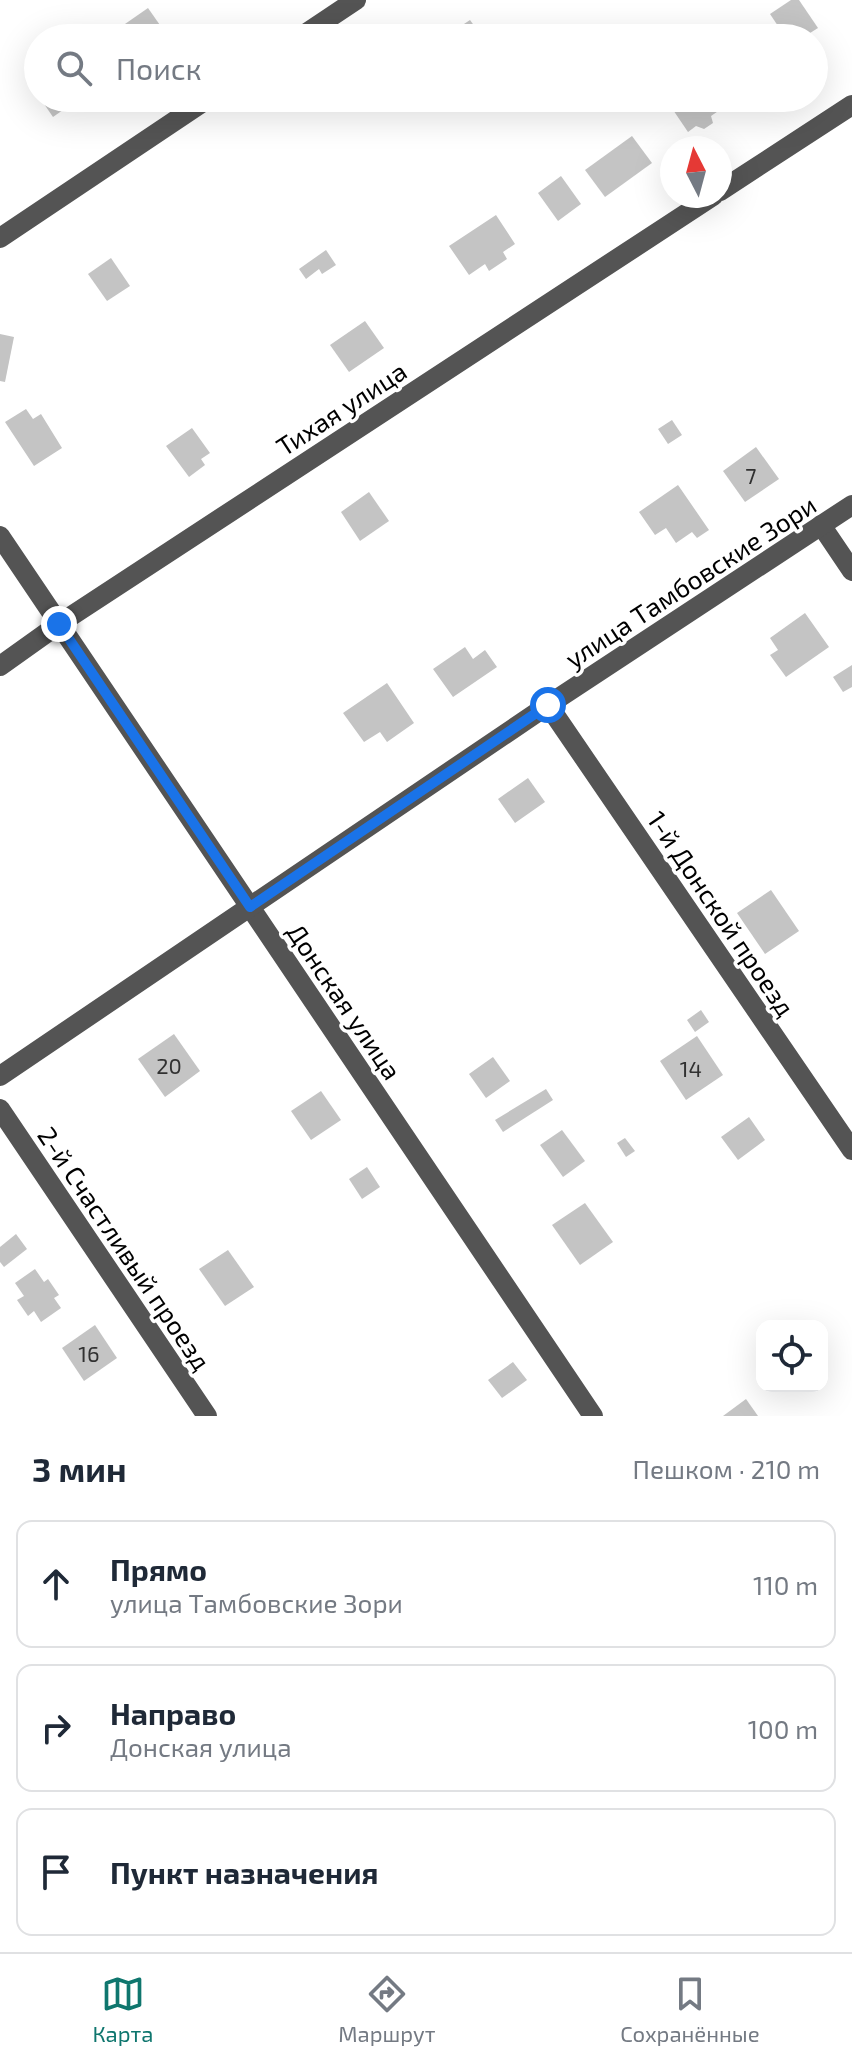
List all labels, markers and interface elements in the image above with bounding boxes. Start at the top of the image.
search box [24,24,828,112]
icon: search [52,46,96,90]
text: Поиск [116,50,202,86]
north arrow [660,136,732,208]
street label: Тихая улица [270,354,412,462]
house number: 7 [745,462,757,488]
street label: улица Тамбовские Зори [559,488,822,675]
route end [41,606,77,642]
route start [530,687,566,723]
street label: 1-й Донской проезд [642,805,802,1021]
street label: Донская улица [281,917,409,1086]
house number: 20 [156,1052,182,1078]
house number: 14 [680,1055,702,1081]
street label: 2-й Счастливый проезд [32,1121,218,1375]
map controls [756,1320,828,1392]
button: locate [756,1320,828,1392]
house number: 16 [78,1340,100,1366]
text: 3 мин [32,1448,127,1489]
text: Пешком · 210 m [633,1453,820,1484]
text: Прямо [110,1551,207,1587]
icon: ahead [34,1562,78,1606]
text: 110 m [753,1569,818,1600]
text: улица Тамбовские Зори [110,1587,403,1618]
text: Направо [110,1695,236,1731]
icon: right [34,1706,78,1750]
text: 100 m [748,1713,818,1744]
text: Донская улица [110,1731,292,1762]
icon: arrive [34,1850,78,1894]
text: Пункт назначения [110,1854,378,1890]
tab: Карта [92,1972,153,2046]
tab: Маршрут [338,1972,435,2046]
tab: Сохранённые [620,1972,760,2046]

